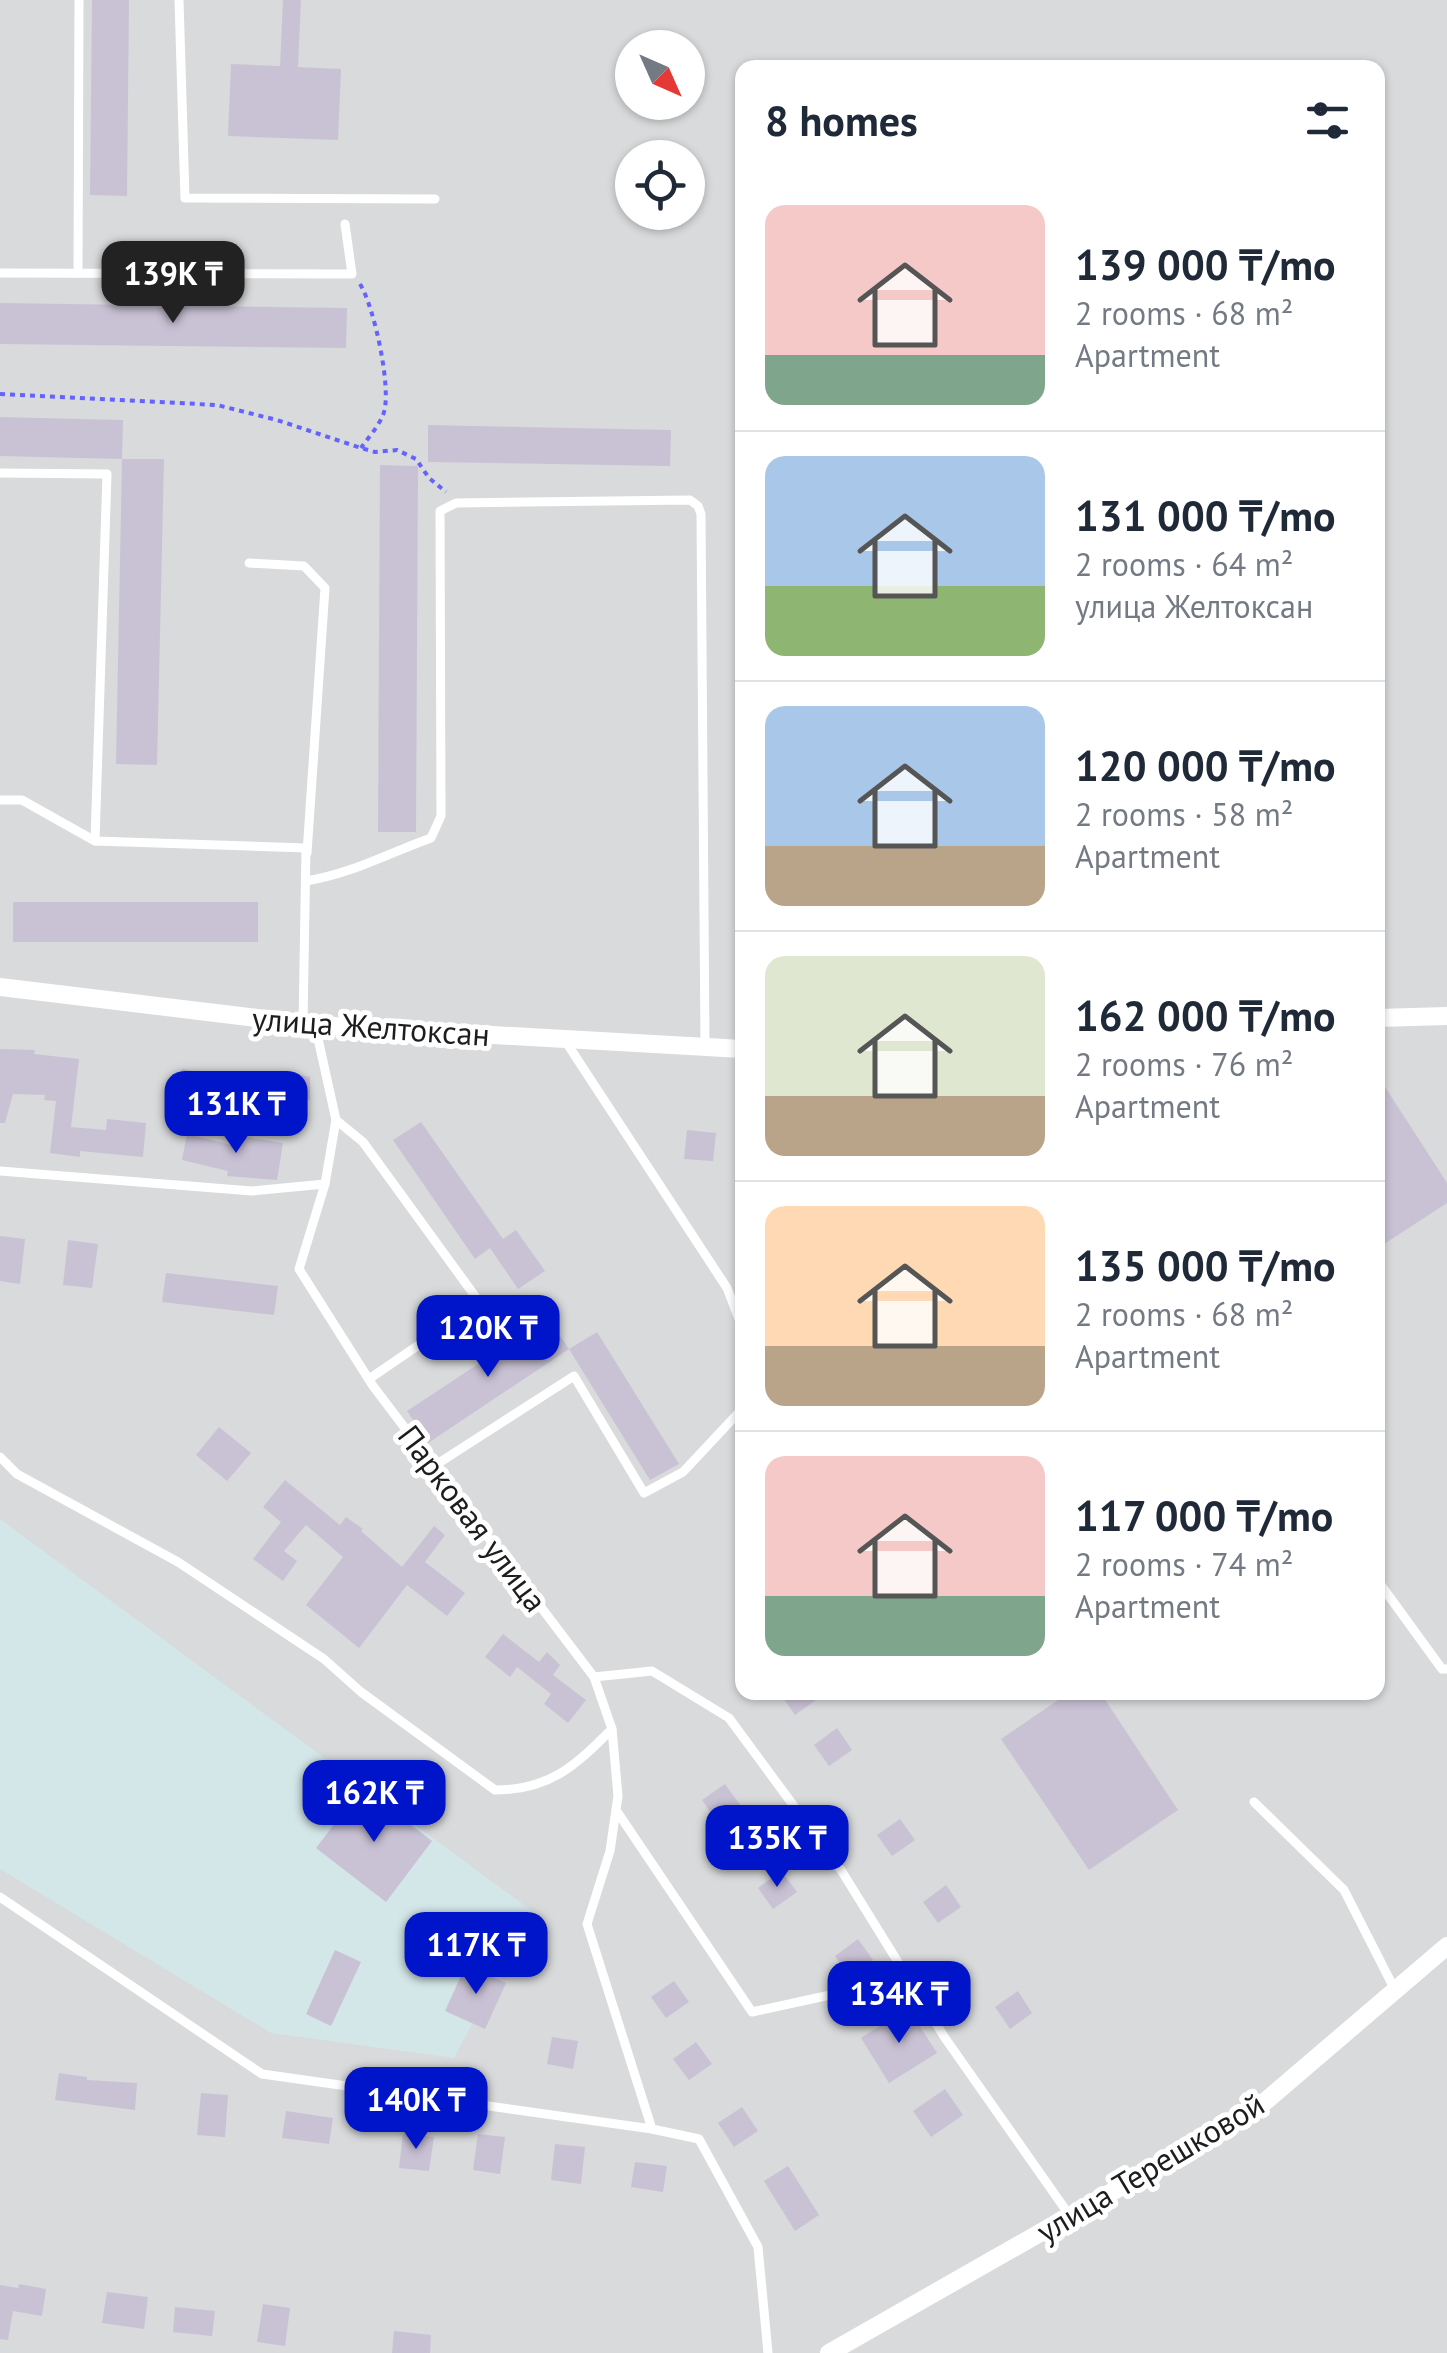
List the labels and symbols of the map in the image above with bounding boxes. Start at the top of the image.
north arrow [615,30,705,120]
pin: 139K ₸ [92,241,254,326]
street label: улица Желтоксан [251,997,491,1055]
pin: 131K ₸ [155,1071,317,1156]
pin: 120K ₸ [407,1295,569,1380]
street label: Парковая улица [389,1416,557,1620]
pin: 162K ₸ [293,1760,455,1845]
pin: 135K ₸ [696,1805,858,1890]
pin: 117K ₸ [395,1912,557,1997]
pin: 134K ₸ [818,1961,980,2046]
pin: 140K ₸ [335,2067,497,2152]
street label: улица Терешковой [1028,2082,1272,2252]

